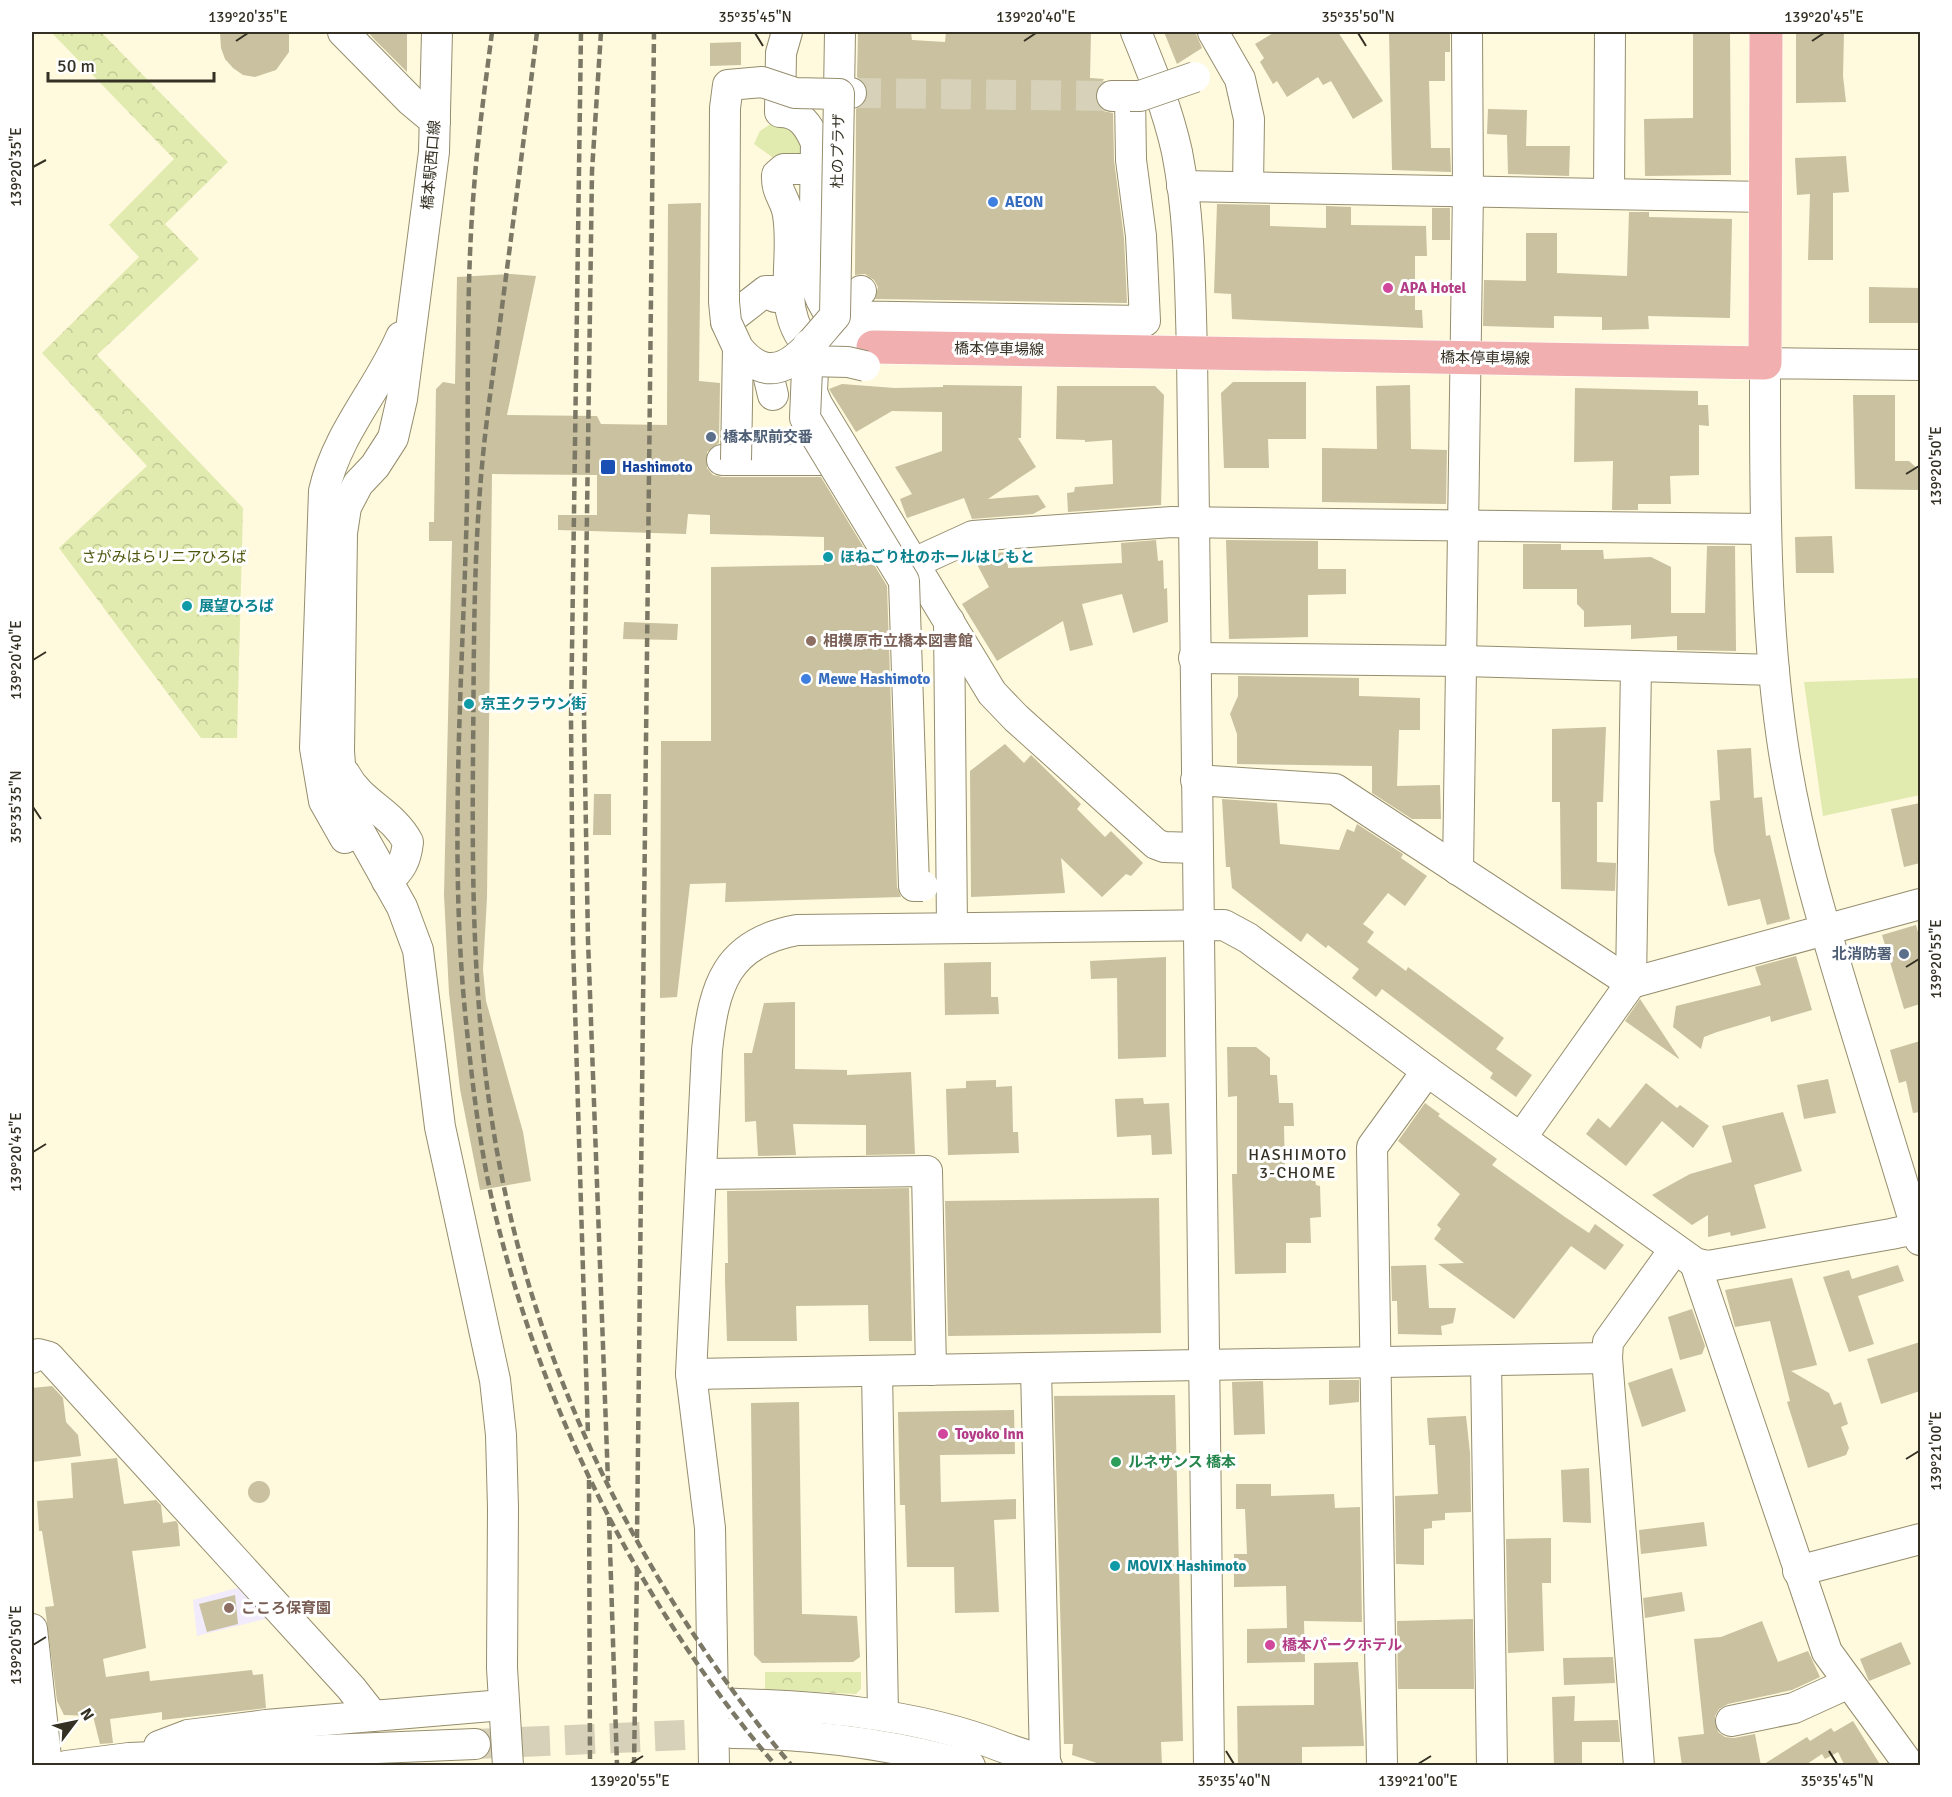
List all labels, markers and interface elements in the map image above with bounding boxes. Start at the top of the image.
text: 139°20'35"E [208,8,288,26]
text: 35°35'45"N [718,8,792,26]
text: 139°20'40"E [996,8,1076,26]
text: 35°35'50"N [1321,8,1395,26]
text: 139°20'45"E [1784,8,1864,26]
scale bar [48,45,214,83]
text: 50 m [57,55,95,77]
street label: 杜のプラザ [828,113,848,189]
street label: 橋本駅西口線 [418,119,444,211]
text: 139°20'35"E [7,127,25,207]
place label: AEON [1005,193,1043,211]
marker: AEON [986,195,1000,209]
place label: APA Hotel [1400,279,1466,297]
marker: APA Hotel [1381,281,1395,295]
street label: 橋本停車場線 [954,339,1044,359]
street label: 橋本停車場線 [1440,348,1530,368]
text: 139°20'50"E [1927,426,1945,506]
place label: 橋本駅前交番 [723,428,813,446]
marker: 橋本駅前交番 [704,430,718,444]
marker: Hashimoto [599,458,617,476]
place label: Hashimoto [622,458,693,476]
park label: さがみはらリニアひろば [81,548,247,566]
place label: ほねごり杜のホールはしもと [840,548,1035,566]
marker: ほねごり杜のホールはしもと [821,550,835,564]
place label: 展望ひろば [199,597,274,615]
marker: 展望ひろば [180,599,194,613]
text: 139°20'40"E [7,620,25,700]
place label: 相模原市立橋本図書館 [823,632,973,650]
marker: 相模原市立橋本図書館 [804,634,818,648]
place label: Mewe Hashimoto [818,670,931,688]
marker: Mewe Hashimoto [799,672,813,686]
place label: 京王クラウン街 [481,695,586,713]
marker: 京王クラウン街 [462,697,476,711]
text: 35°35'35"N [7,770,25,844]
text: 139°20'55"E [1927,919,1945,999]
place label: 北消防署 [1832,945,1892,963]
marker: 北消防署 [1897,947,1911,961]
text: 139°20'45"E [7,1112,25,1192]
district label: HASHIMOTO 3-CHOME [1248,1145,1348,1183]
text: 139°21'00"E [1927,1411,1945,1491]
place label: Toyoko Inn [955,1425,1024,1443]
marker: Toyoko Inn [936,1427,950,1441]
place label: ルネサンス 橋本 [1128,1453,1236,1471]
marker: ルネサンス 橋本 [1109,1455,1123,1469]
place label: MOVIX Hashimoto [1127,1557,1246,1575]
marker: MOVIX Hashimoto [1108,1559,1122,1573]
place label: こころ保育園 [241,1599,331,1617]
marker: こころ保育園 [222,1601,236,1615]
text: 139°20'50"E [7,1605,25,1685]
place label: 橋本パークホテル [1282,1636,1402,1654]
marker: 橋本パークホテル [1263,1638,1277,1652]
north arrow [45,1692,105,1752]
text: N [75,1705,98,1725]
text: 139°20'55"E [590,1772,670,1790]
text: 35°35'40"N [1197,1772,1271,1790]
text: 139°21'00"E [1378,1772,1458,1790]
text: 35°35'45"N [1800,1772,1874,1790]

